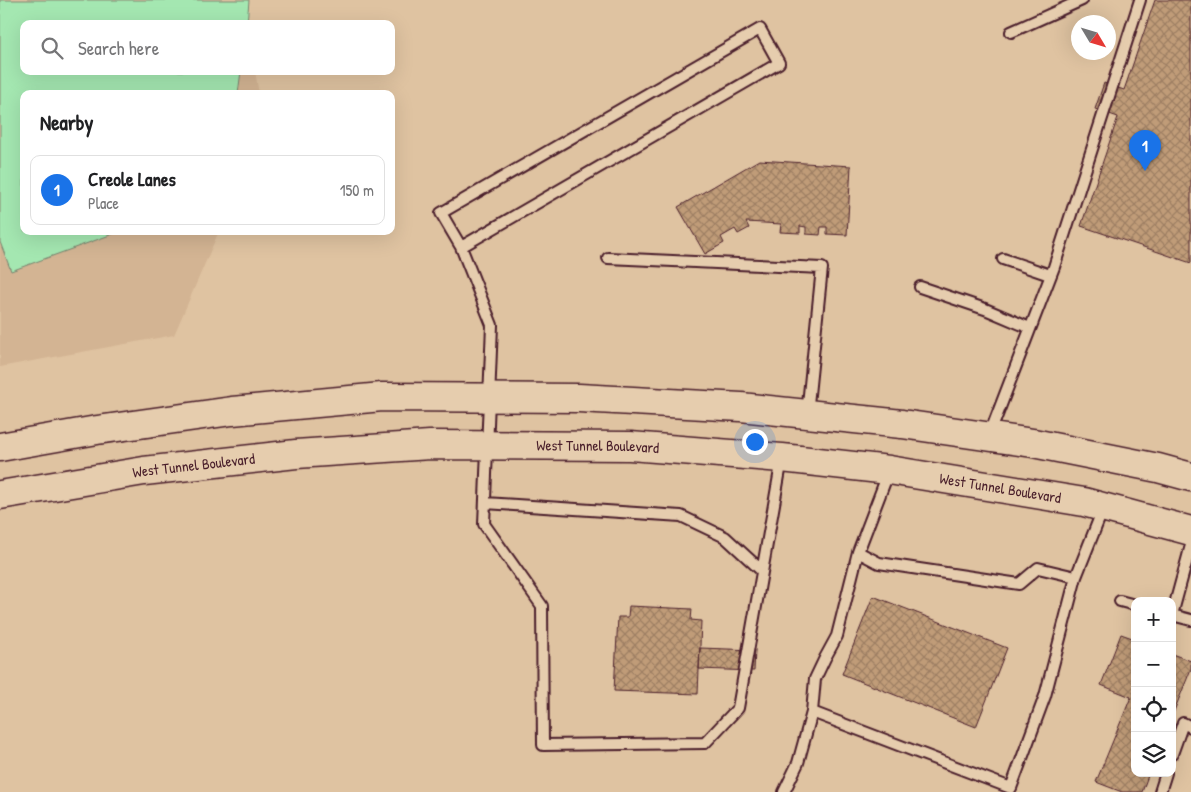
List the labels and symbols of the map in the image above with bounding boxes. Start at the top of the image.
north arrow [1071,15,1116,60]
pin: 1 [1129,130,1161,171]
your location [742,429,768,455]
street label: West Tunnel Boulevard [536,435,660,458]
street label: West Tunnel Boulevard [131,448,256,483]
street label: West Tunnel Boulevard [938,467,1063,508]

